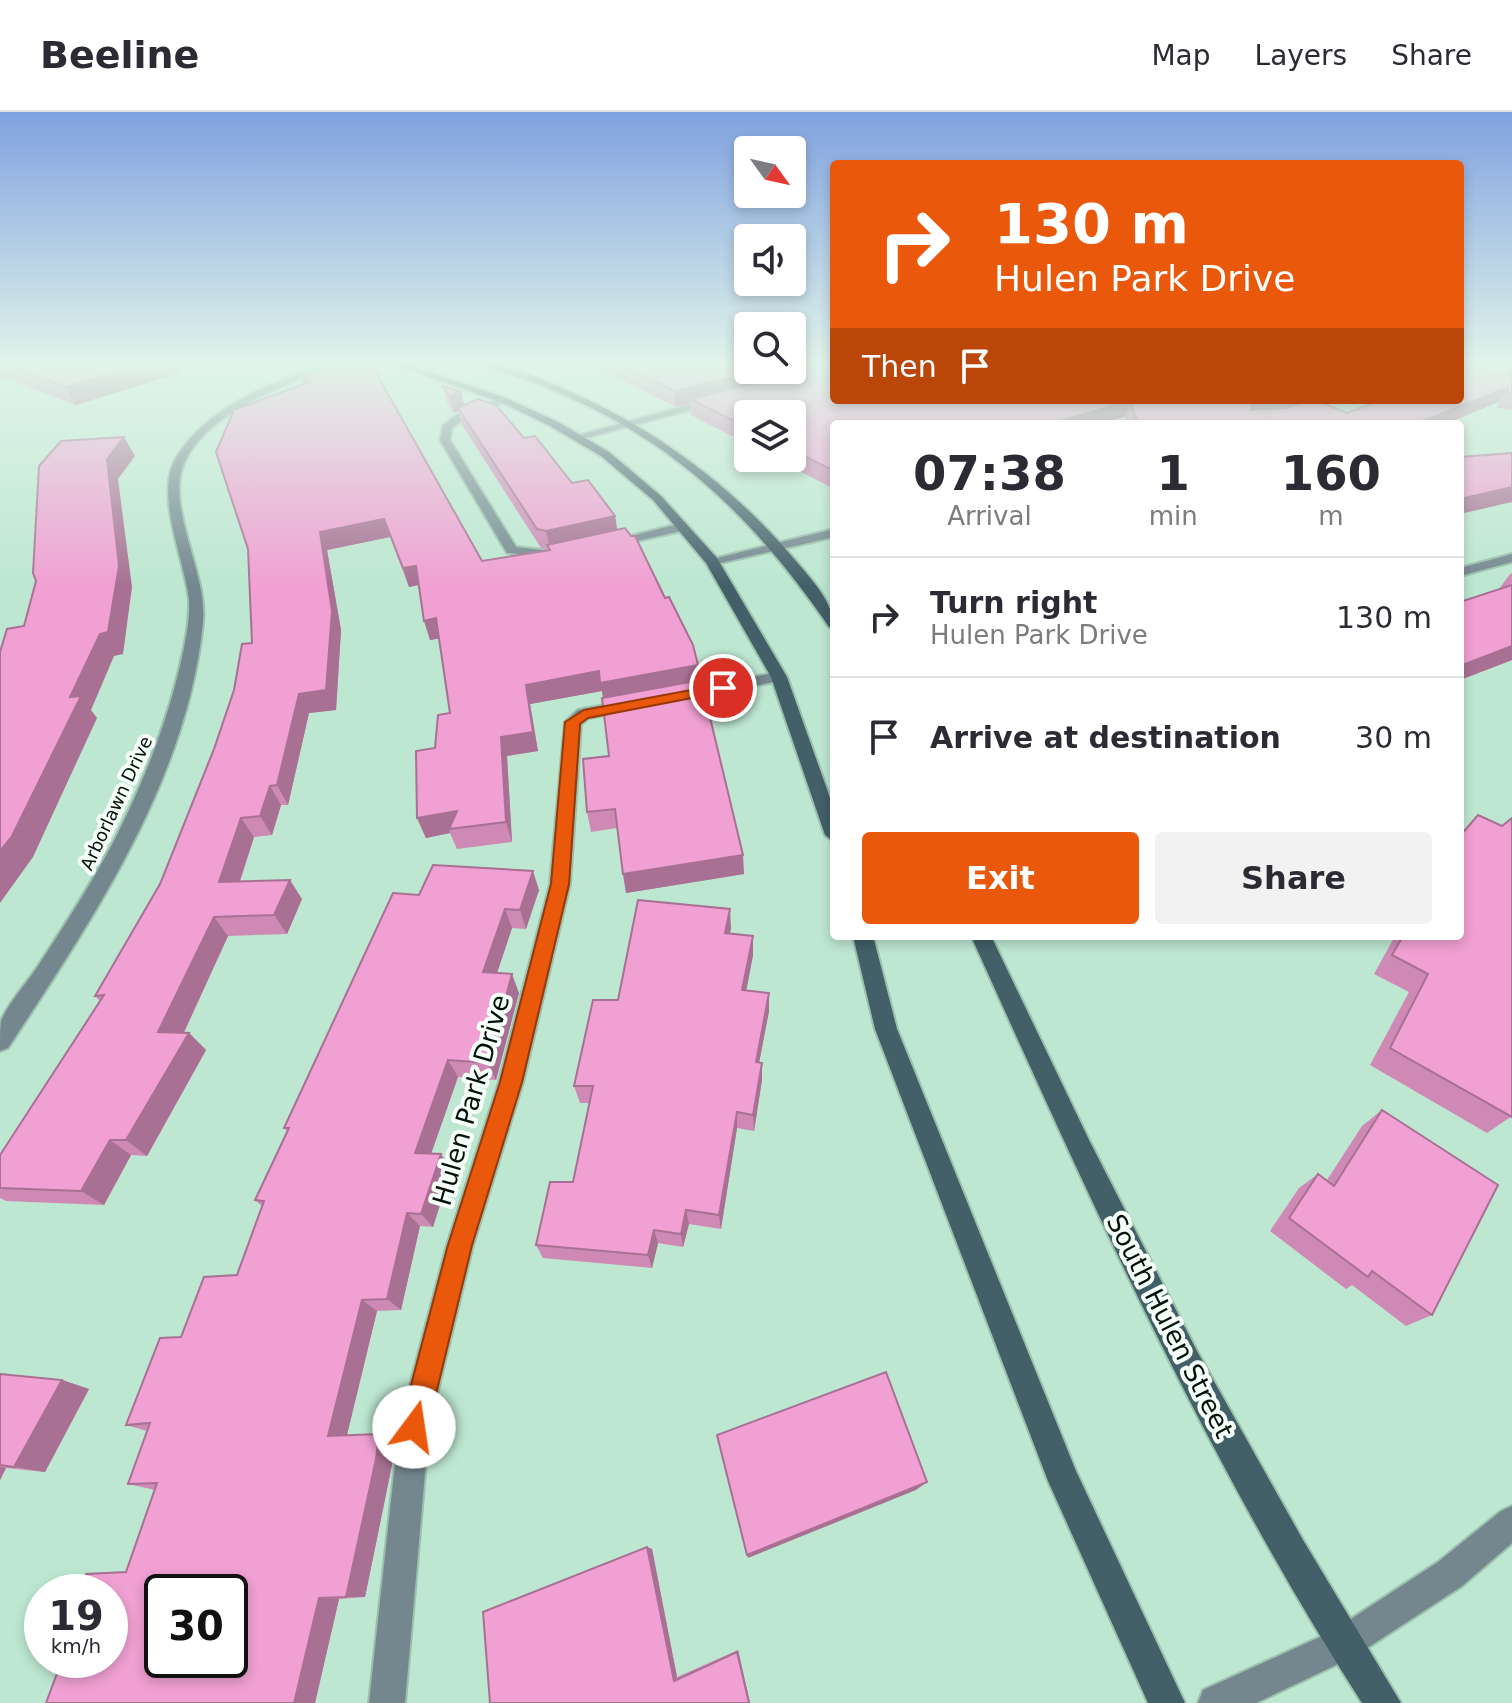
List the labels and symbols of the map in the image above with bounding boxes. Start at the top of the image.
north arrow [734,136,806,208]
pin [689,654,757,722]
street label: Arborlawn Drive [76,733,156,873]
street label: Hulen Park Drive [427,991,515,1209]
street label: South Hulen Street [1101,1209,1239,1443]
position arrow [372,1385,456,1469]
speed limit sign: 30 [144,1574,248,1678]

